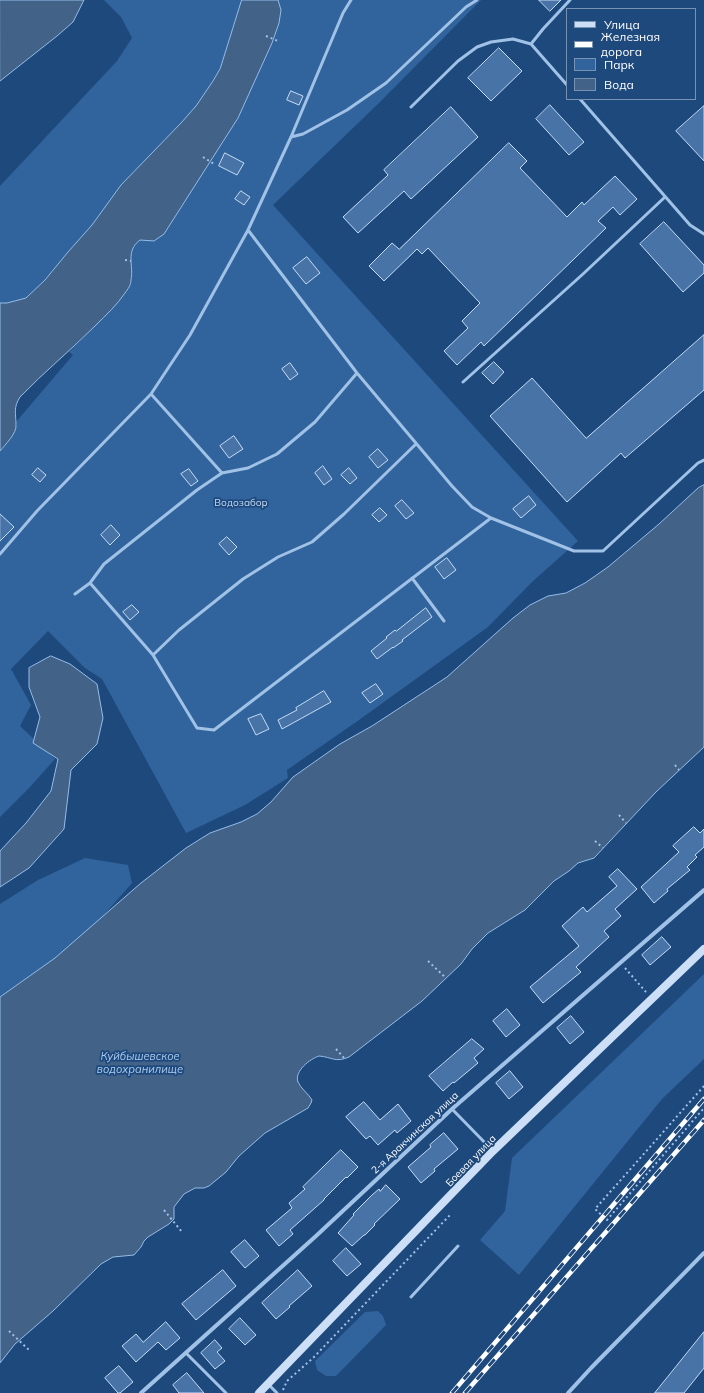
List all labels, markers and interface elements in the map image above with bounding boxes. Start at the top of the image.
legend [566,8,696,100]
text: Улица [604,17,640,32]
text: Железная дорога [601,29,660,59]
text: Парк [604,57,634,72]
text: Вода [604,77,634,92]
park label: Водозабор [214,497,268,509]
water label: Куйбышевское водохранилище [97,1050,183,1076]
street label: 2-я Аракчинская улица [369,1090,461,1176]
street label: Боевая улица [443,1133,499,1189]

